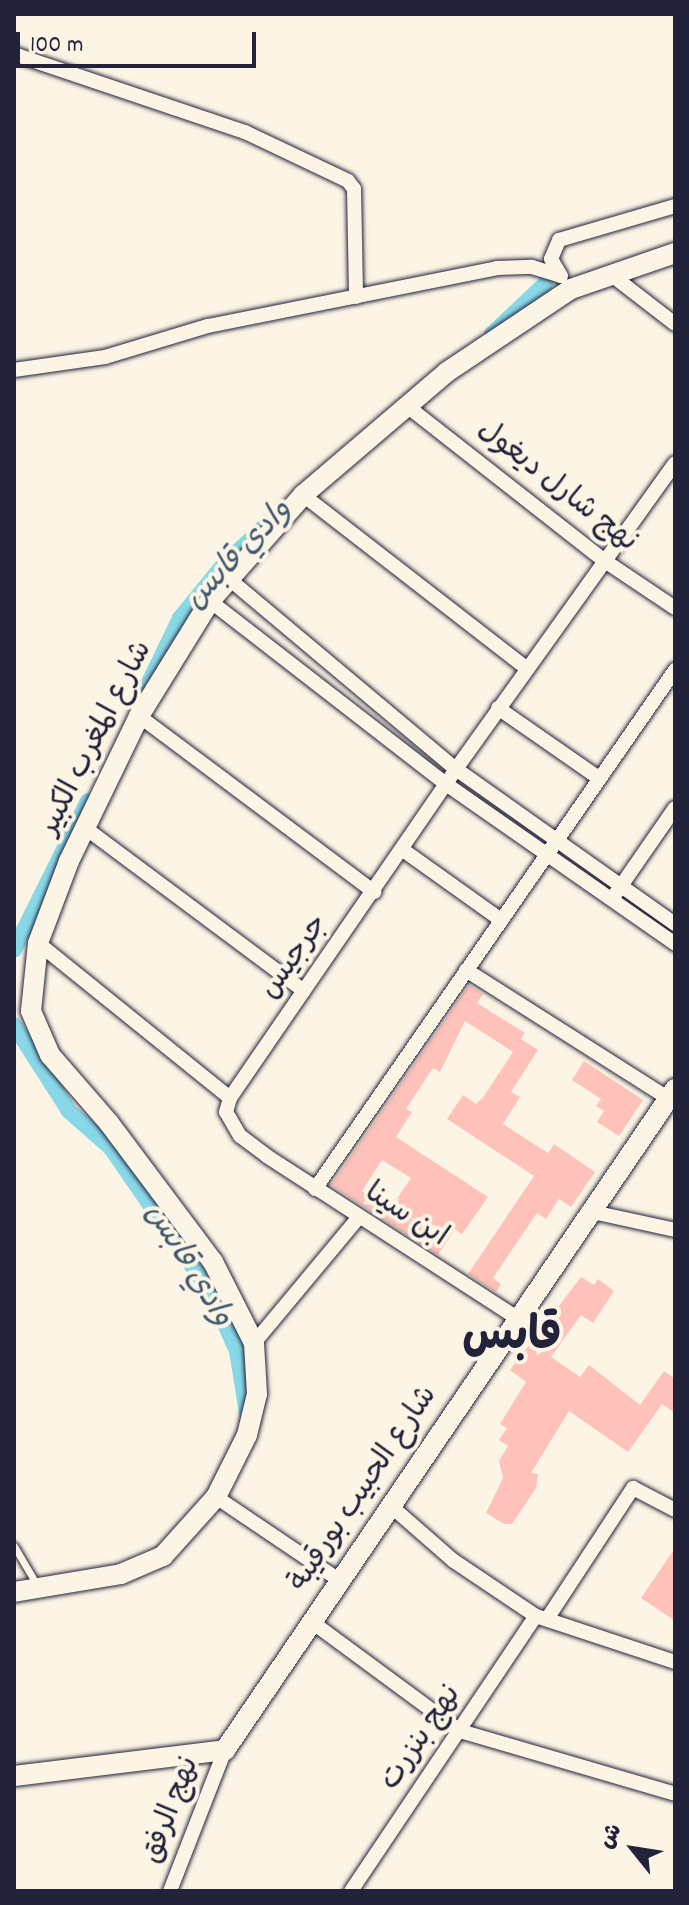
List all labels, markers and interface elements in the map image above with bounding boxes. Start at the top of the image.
scale bar [20,16,260,66]
text: 100 m [30,29,83,63]
street label: نهج شارل ديغول [468,414,644,562]
water label: وادي قابس [178,493,302,619]
street label: شارع المغرب الكبير [34,636,162,842]
street label: جرجيس [254,909,338,1007]
street label: ابن سينا [356,1177,454,1257]
water label: وادي قابس [134,1197,240,1335]
district label: قابس [462,1311,562,1367]
street label: شارع الحبيب بورقيبة [283,1380,447,1600]
street label: نهج بنزرت [375,1679,471,1799]
street label: نهج الرفق [136,1753,210,1869]
north arrow [593,1809,673,1889]
text: ش [592,1819,631,1855]

